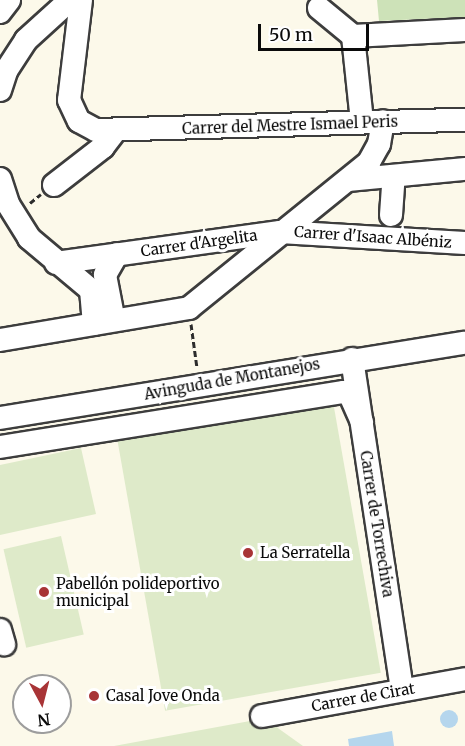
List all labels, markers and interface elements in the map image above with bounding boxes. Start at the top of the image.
scale bar [261,12,372,50]
text: 50 m [269,23,313,46]
street label: Carrer del Mestre Ismael Peris [182,112,398,138]
street label: Carrer d'Isaac Albéniz [294,223,452,251]
street label: Carrer d'Argelita [140,226,258,260]
street label: Avinguda de Montanejos [143,355,321,403]
street label: Carrer de Torrechiva [357,449,397,599]
place label: La Serratella [260,544,350,562]
marker: La Serratella [241,546,255,560]
place label: Pabellón polideportivo municipal [56,574,219,609]
marker: Pabellón polideportivo municipal [37,585,51,599]
north arrow [12,674,72,734]
street label: Carrer de Cirat [310,679,416,715]
place label: Casal Jove Onda [106,687,220,705]
marker: Casal Jove Onda [87,689,101,703]
text: N [36,709,51,731]

